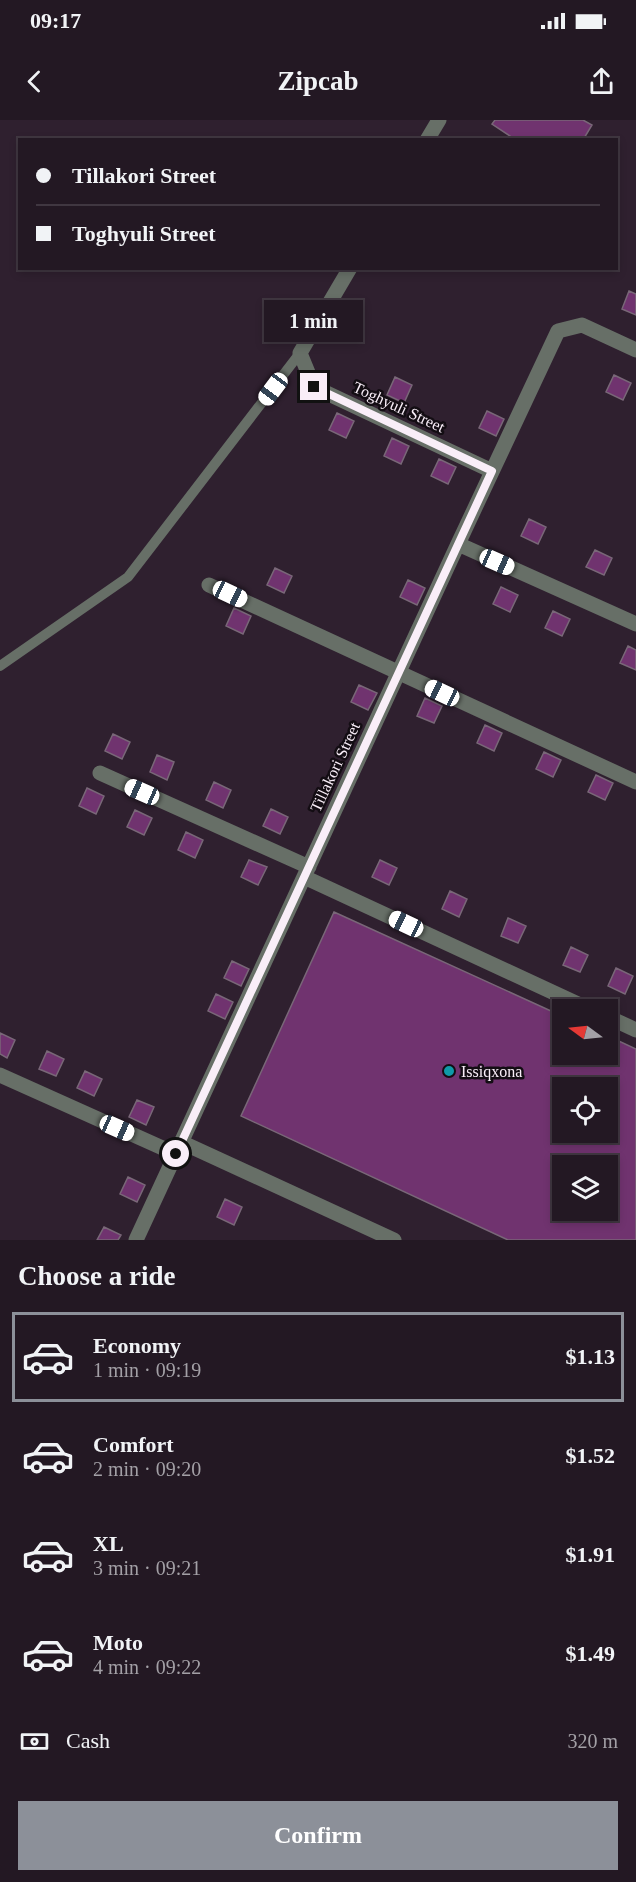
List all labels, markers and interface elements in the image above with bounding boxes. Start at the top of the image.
text: 09:17 [30,8,81,33]
icon: back [18,65,51,98]
icon: share [585,65,618,98]
text: Zipcab [277,66,359,96]
text: Tillakori Street [72,163,216,188]
text: Toghyuli Street [72,221,216,246]
callout: 1 min [264,300,364,342]
text: 1 min [289,310,338,332]
car [255,369,291,409]
route end [300,373,327,400]
street label: Toghyuli Street [350,378,448,437]
car [477,546,517,578]
car [210,578,250,610]
car [422,677,462,709]
street label: Tillakori Street [307,719,363,814]
car [122,776,162,808]
car [386,908,426,940]
north arrow [552,999,618,1065]
map controls [552,999,618,1221]
place label: Issiqxona [461,1063,522,1081]
marker: Issiqxona [442,1064,456,1078]
button: locate [552,1077,618,1143]
car [97,1112,137,1144]
route start [162,1140,189,1167]
button: layers [552,1155,618,1221]
text: Choose a ride [18,1261,176,1291]
icon: car [21,1330,75,1384]
text: Economy [93,1333,181,1358]
text: $1.13 [566,1344,615,1369]
text: 1 min · 09:19 [93,1359,201,1381]
icon: car [21,1429,75,1483]
text: Comfort [93,1432,174,1457]
text: $1.52 [566,1443,615,1468]
text: 2 min · 09:20 [93,1458,201,1480]
icon: car [21,1528,75,1582]
text: XL [93,1531,124,1556]
text: $1.91 [566,1542,615,1567]
text: 3 min · 09:21 [93,1557,201,1579]
icon: car [21,1627,75,1681]
text: Moto [93,1630,143,1655]
text: $1.49 [566,1641,615,1666]
text: 4 min · 09:22 [93,1656,201,1678]
icon: cash [18,1725,51,1758]
text: Cash [66,1728,110,1753]
text: 320 m [567,1730,618,1752]
button: Confirm [18,1801,618,1870]

